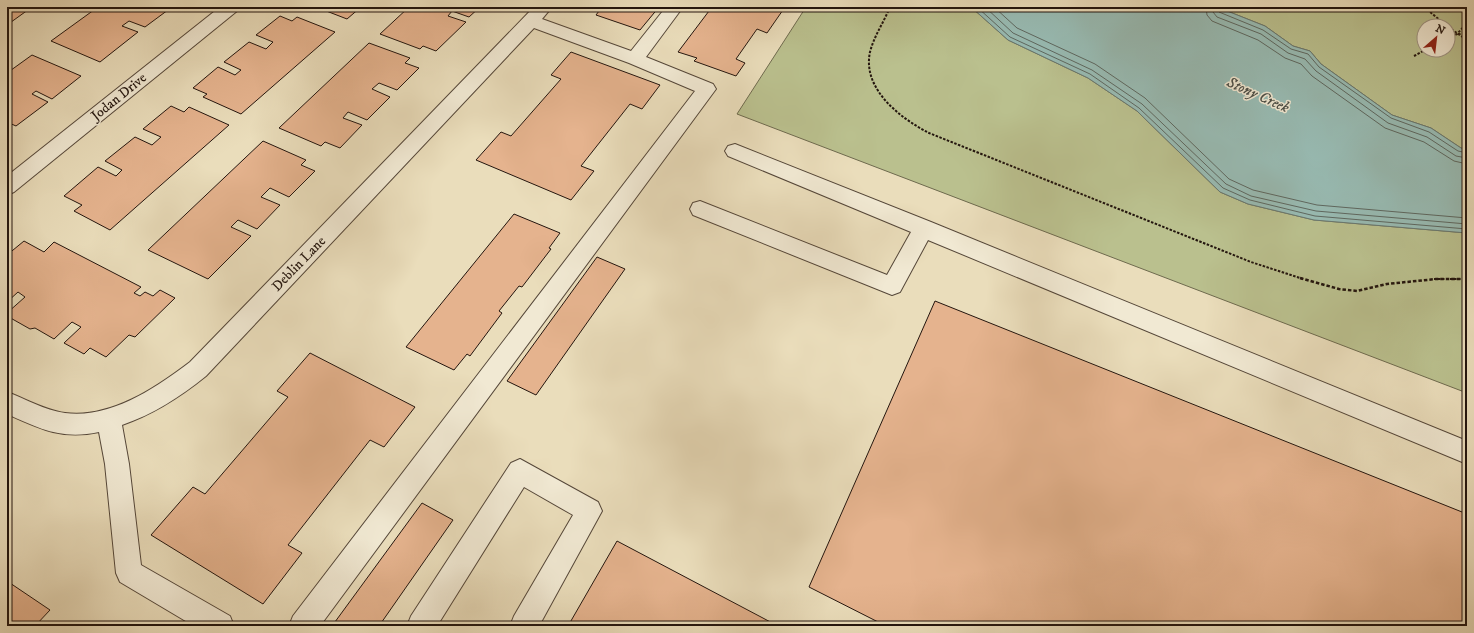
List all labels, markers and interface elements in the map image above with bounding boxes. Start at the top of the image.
north arrow [1416,18,1456,58]
text: N [1433,22,1447,38]
street label: Jodan Drive [86,69,151,126]
water label: Stony Creek [1223,72,1293,117]
street label: Deblin Lane [268,232,330,295]

